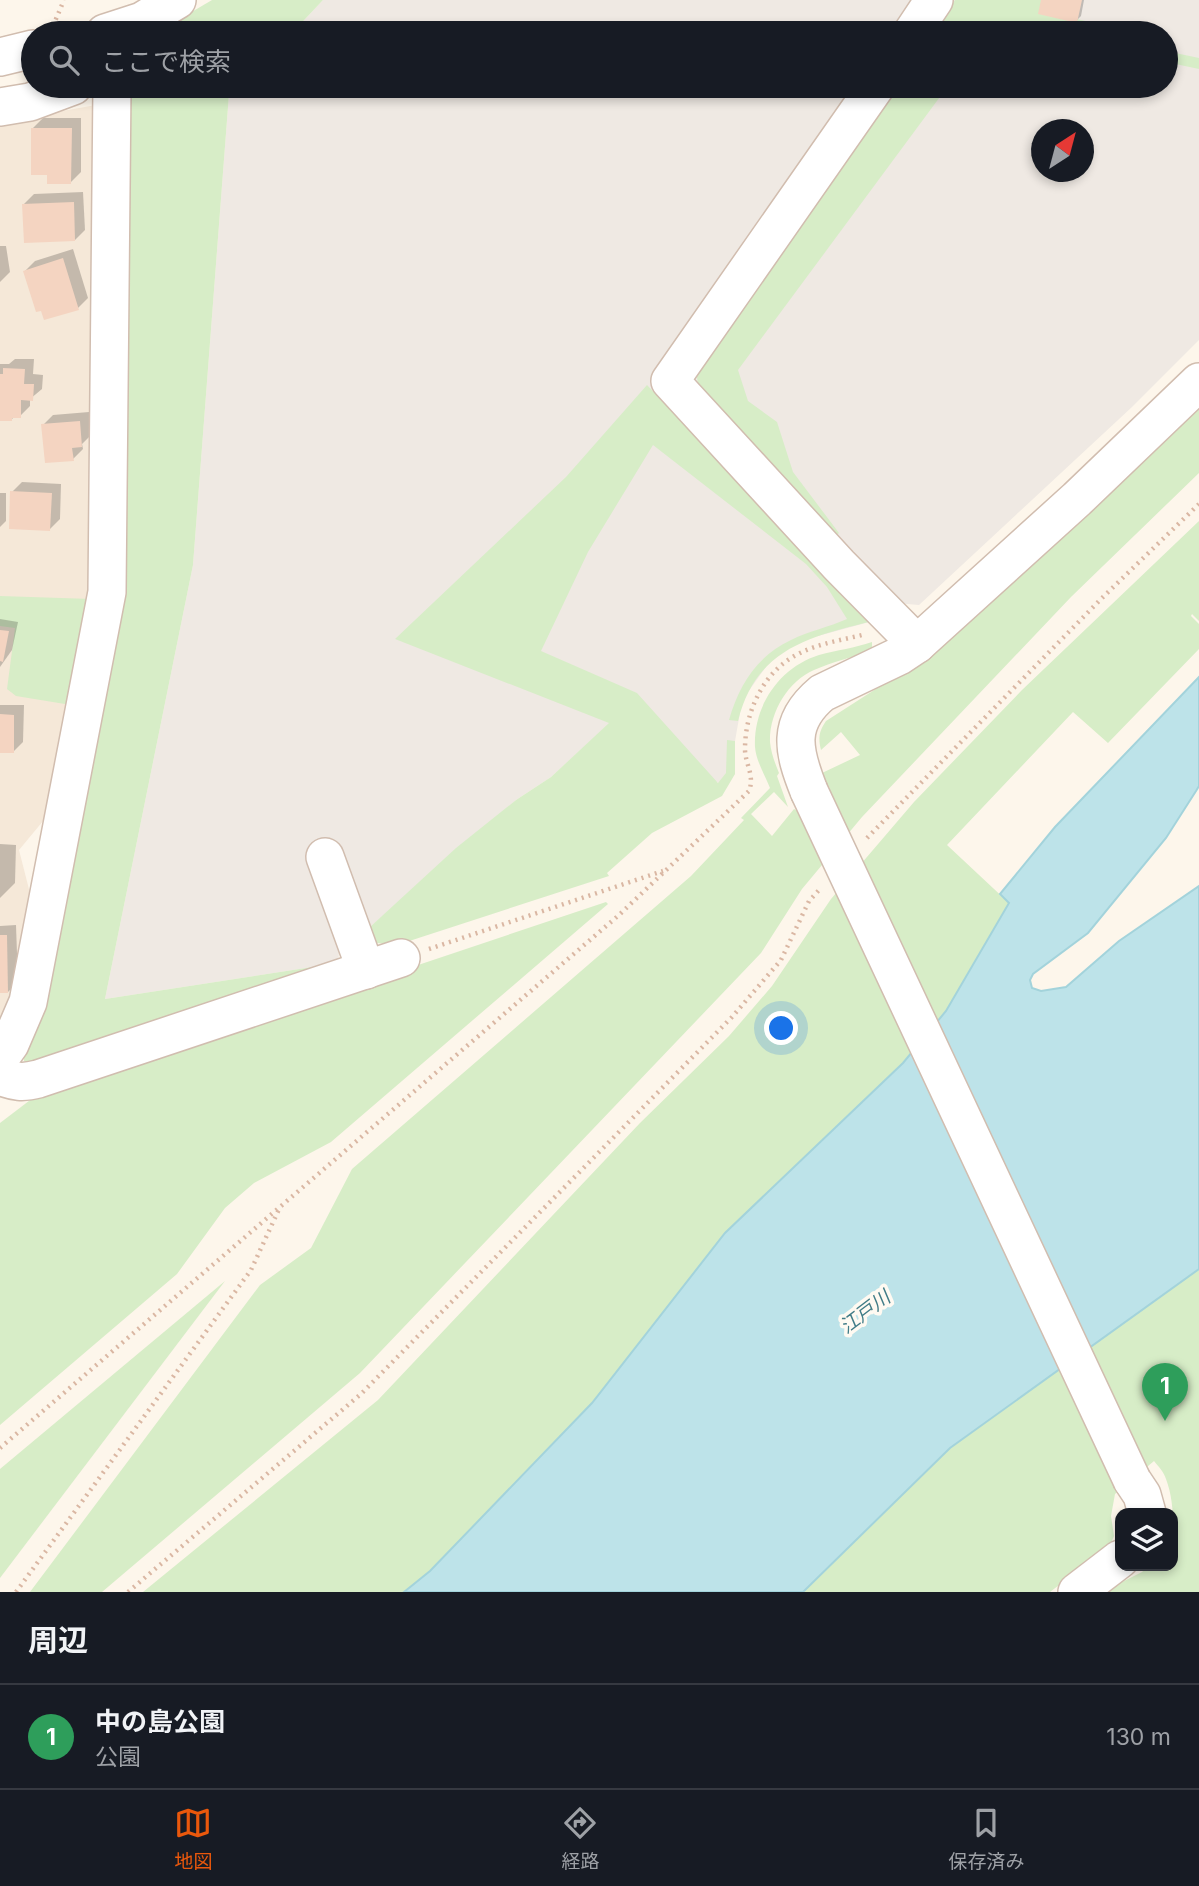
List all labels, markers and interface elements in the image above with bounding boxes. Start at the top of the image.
search box [21,21,1178,98]
icon: search [45,41,83,79]
text: ここで検索 [101,46,231,77]
north arrow [1031,119,1094,182]
your location [764,1011,798,1045]
water label: 江戸川 [835,1284,896,1338]
pin: 1 [1142,1363,1188,1421]
map controls [1115,1508,1178,1571]
button: layers [1115,1508,1178,1571]
text: 周辺 [28,1622,88,1658]
text: 中の島公園 [95,1706,225,1737]
text: 1 [46,1723,56,1751]
text: 130 m [1106,1723,1171,1751]
text: 公園 [95,1743,141,1771]
tab: 地図 [174,1804,213,1873]
tab: 経路 [561,1804,600,1873]
tab: 保存済み [948,1804,1025,1873]

